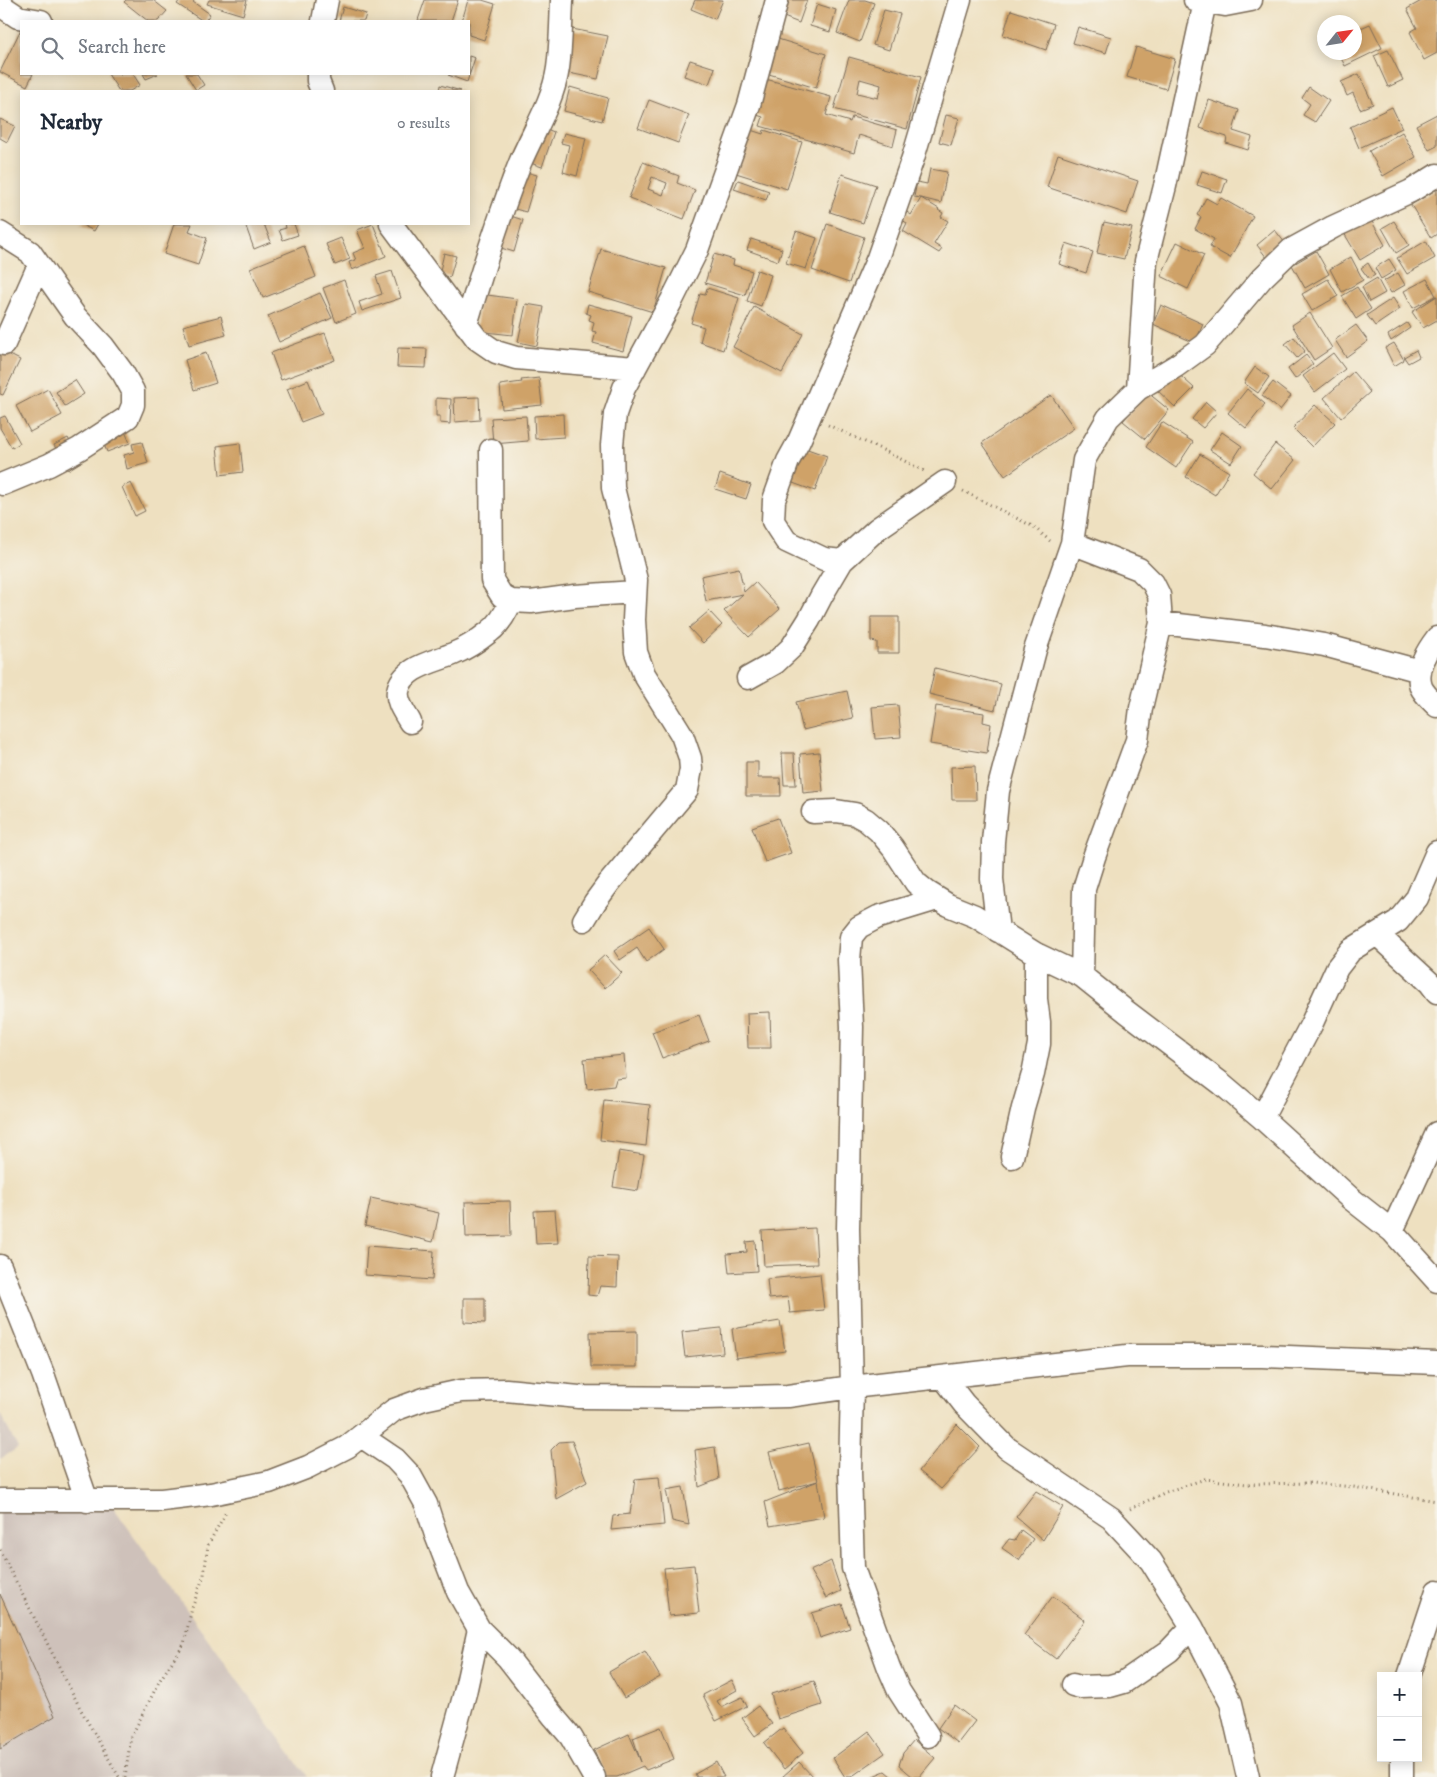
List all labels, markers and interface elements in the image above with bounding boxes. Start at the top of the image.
north arrow [1317,15,1362,60]
search box [20,20,470,75]
icon: search [38,34,66,62]
text: Search here [78,36,166,59]
text: Nearby [40,110,102,136]
text: 0 results [397,113,450,133]
map controls [1377,1672,1422,1762]
button: + [1377,1672,1422,1717]
button: − [1377,1717,1422,1762]

